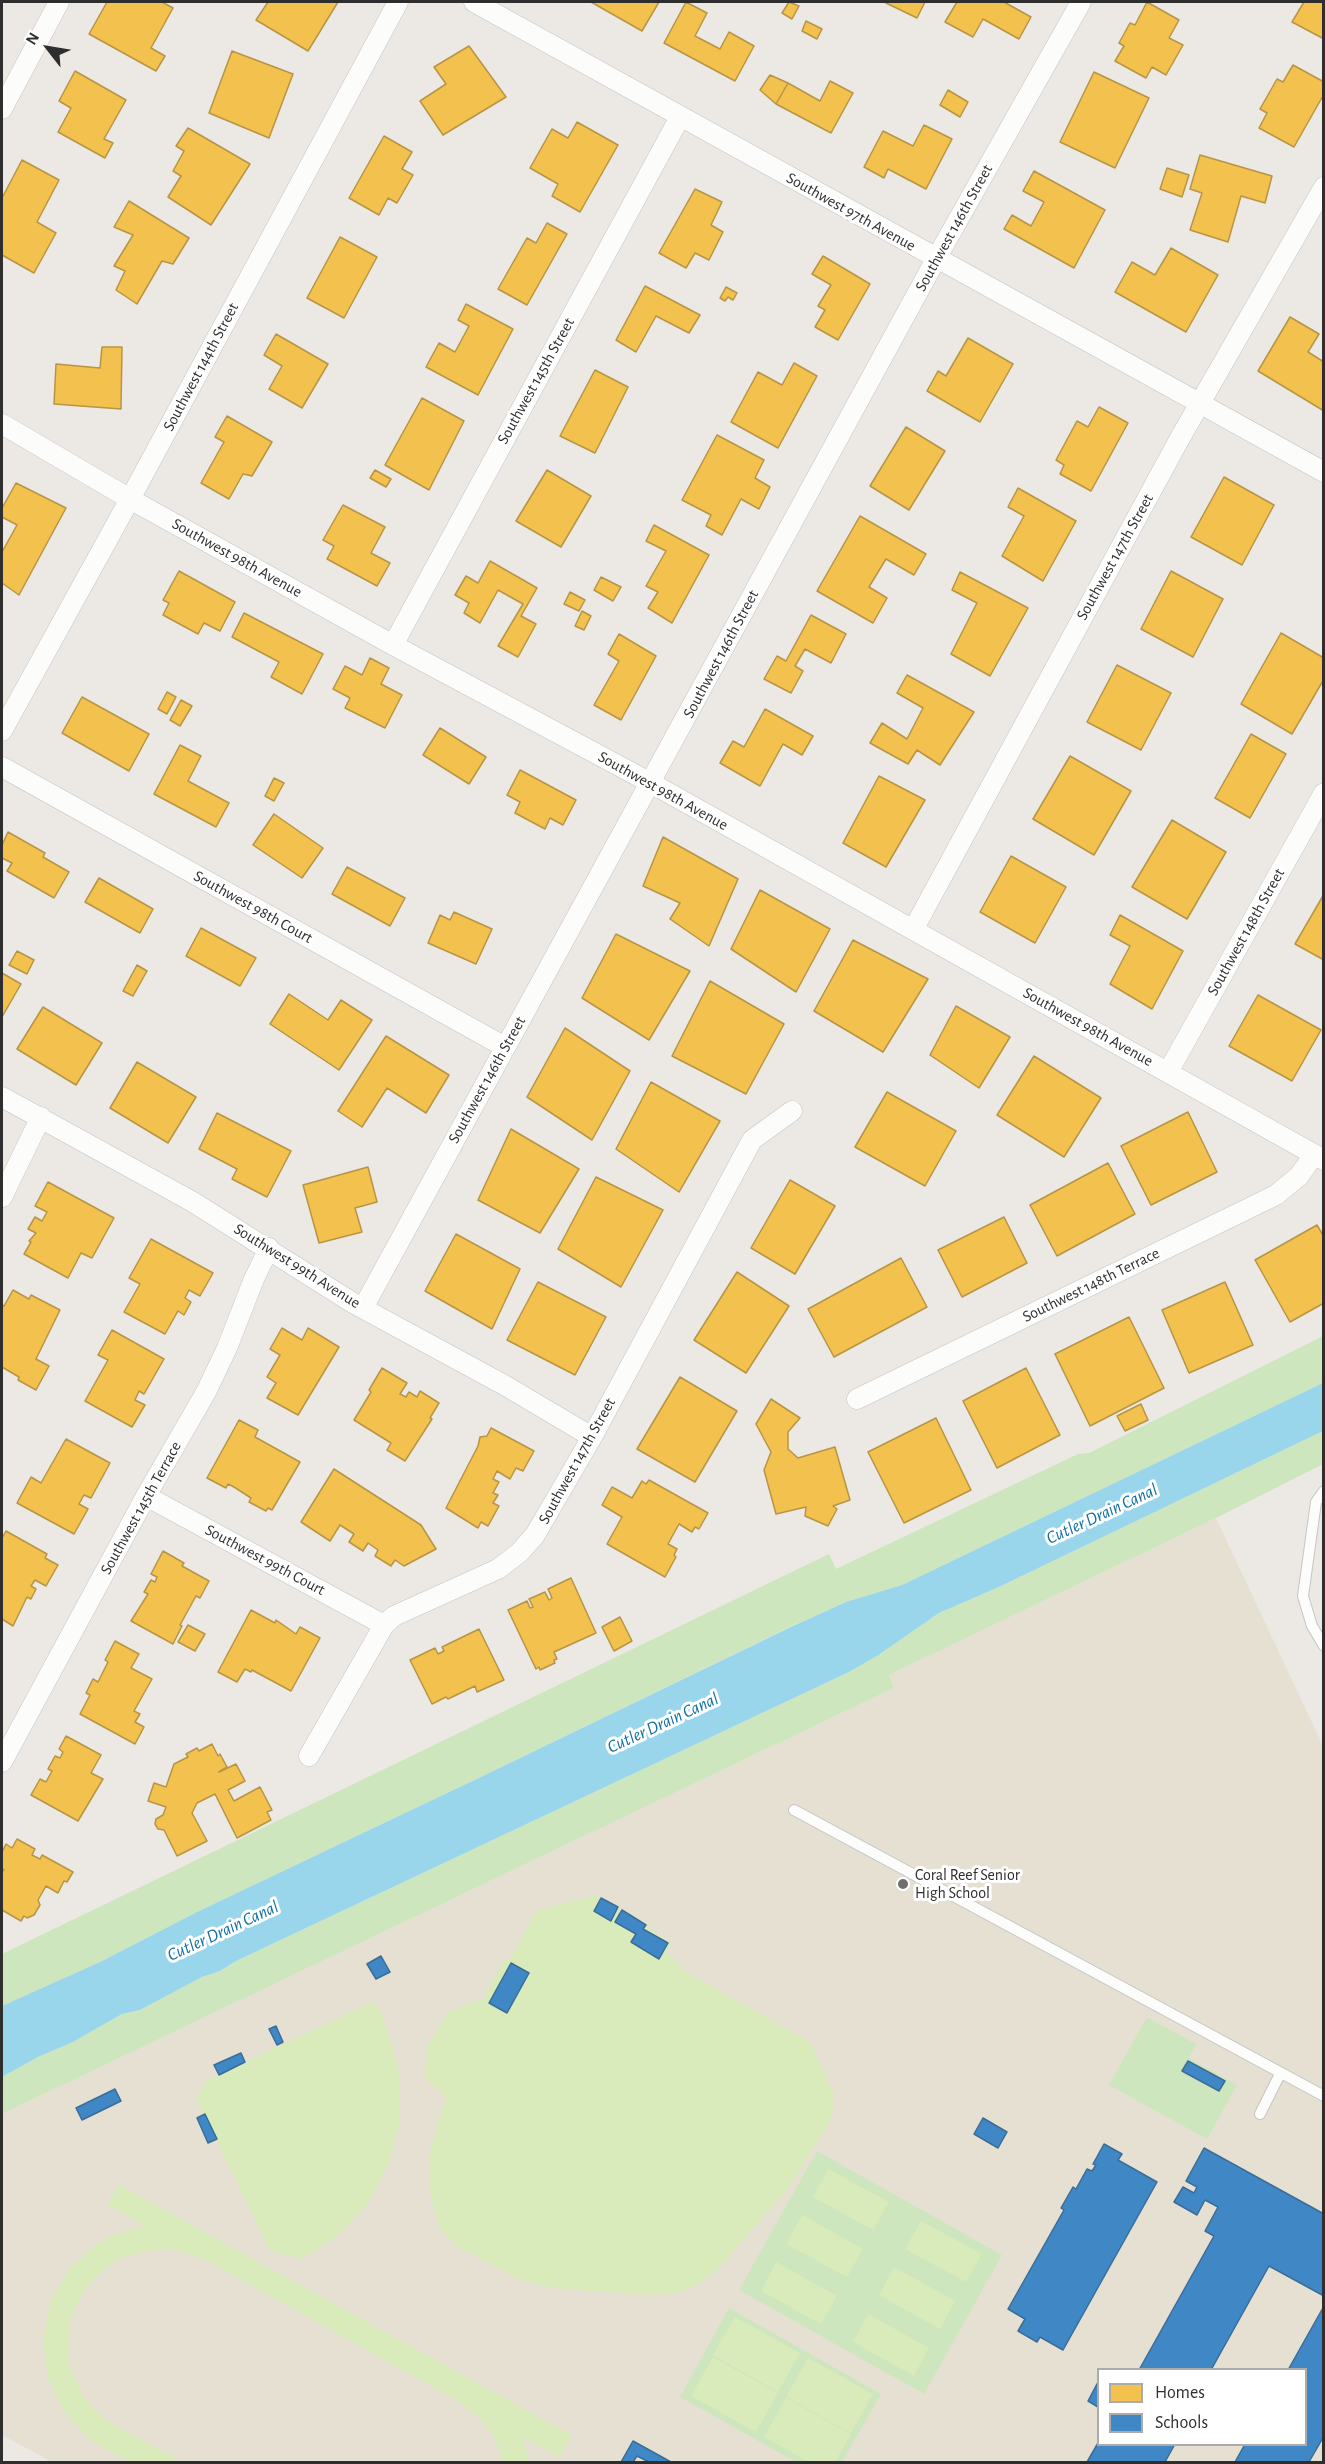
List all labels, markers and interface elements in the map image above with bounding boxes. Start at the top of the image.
north arrow [18,18,78,78]
text: N [23,30,42,48]
street label: Southwest 146th Street [911,161,997,295]
street label: Southwest 97th Avenue [783,168,919,256]
street label: Southwest 144th Street [159,300,243,434]
street label: Southwest 145th Street [493,314,579,448]
street label: Southwest 147th Street [1072,490,1158,624]
street label: Southwest 98th Avenue [169,514,305,602]
street label: Southwest 146th Street [679,587,763,721]
street label: Southwest 98th Avenue [595,747,731,835]
street label: Southwest 148th Street [1203,865,1289,999]
street label: Southwest 98th Court [190,866,316,948]
street label: Southwest 98th Avenue [1020,983,1156,1071]
street label: Southwest 146th Street [444,1013,530,1147]
street label: Southwest 99th Avenue [230,1219,364,1313]
street label: Southwest 148th Terrace [1019,1243,1163,1327]
street label: Southwest 147th Street [534,1394,620,1528]
street label: Southwest 145th Terrace [96,1438,186,1578]
water label: Cutler Drain Canal [1043,1479,1161,1549]
street label: Southwest 99th Court [202,1520,328,1600]
water label: Cutler Drain Canal [604,1688,722,1758]
place label: Coral Reef Senior High School [915,1865,1020,1903]
marker: Coral Reef Senior High School [896,1877,910,1891]
water label: Cutler Drain Canal [164,1896,282,1966]
legend [1097,2368,1307,2446]
text: Homes [1155,2384,1205,2402]
text: Schools [1155,2414,1208,2432]

